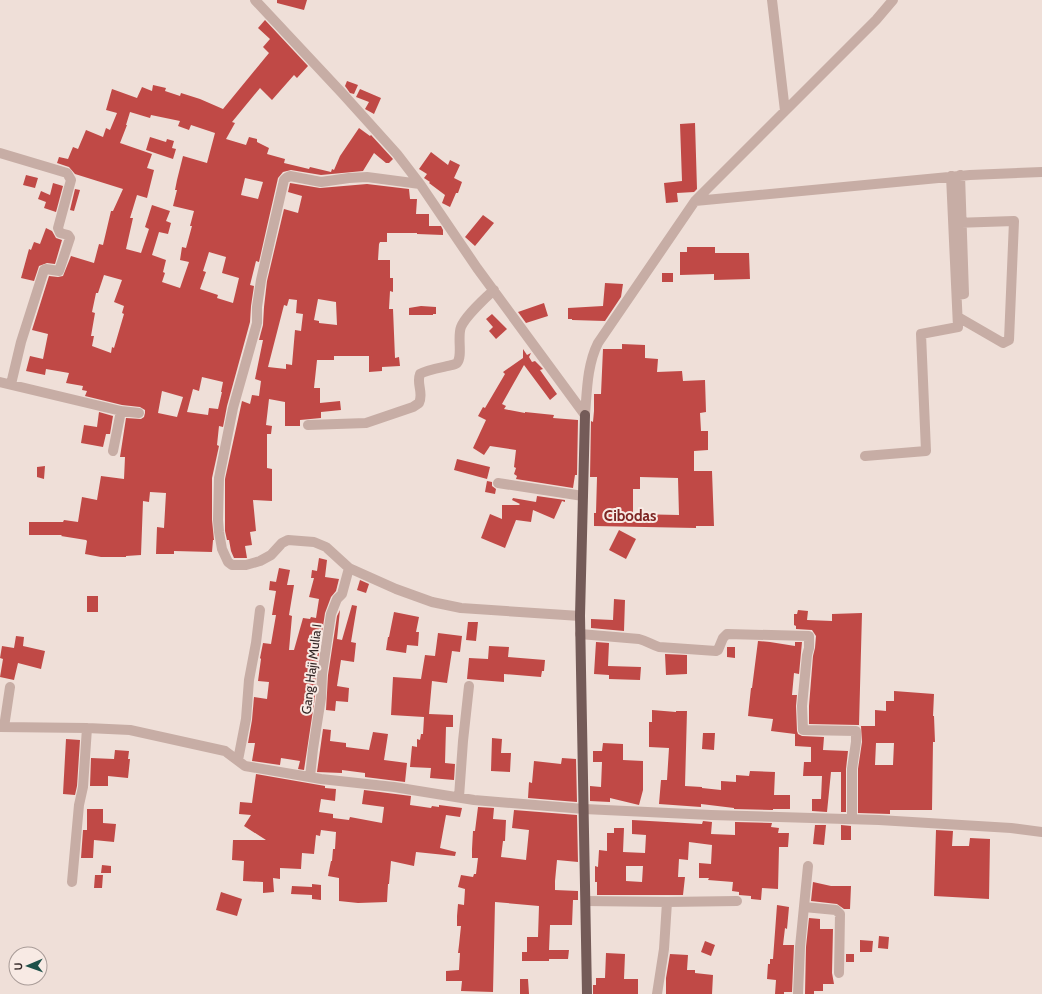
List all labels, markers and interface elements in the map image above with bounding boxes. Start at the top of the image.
district label: Cibodas [604,507,656,525]
street label: Gang Haji Mulia I [298,623,325,715]
north arrow [8,946,48,986]
text: U [11,962,25,971]

